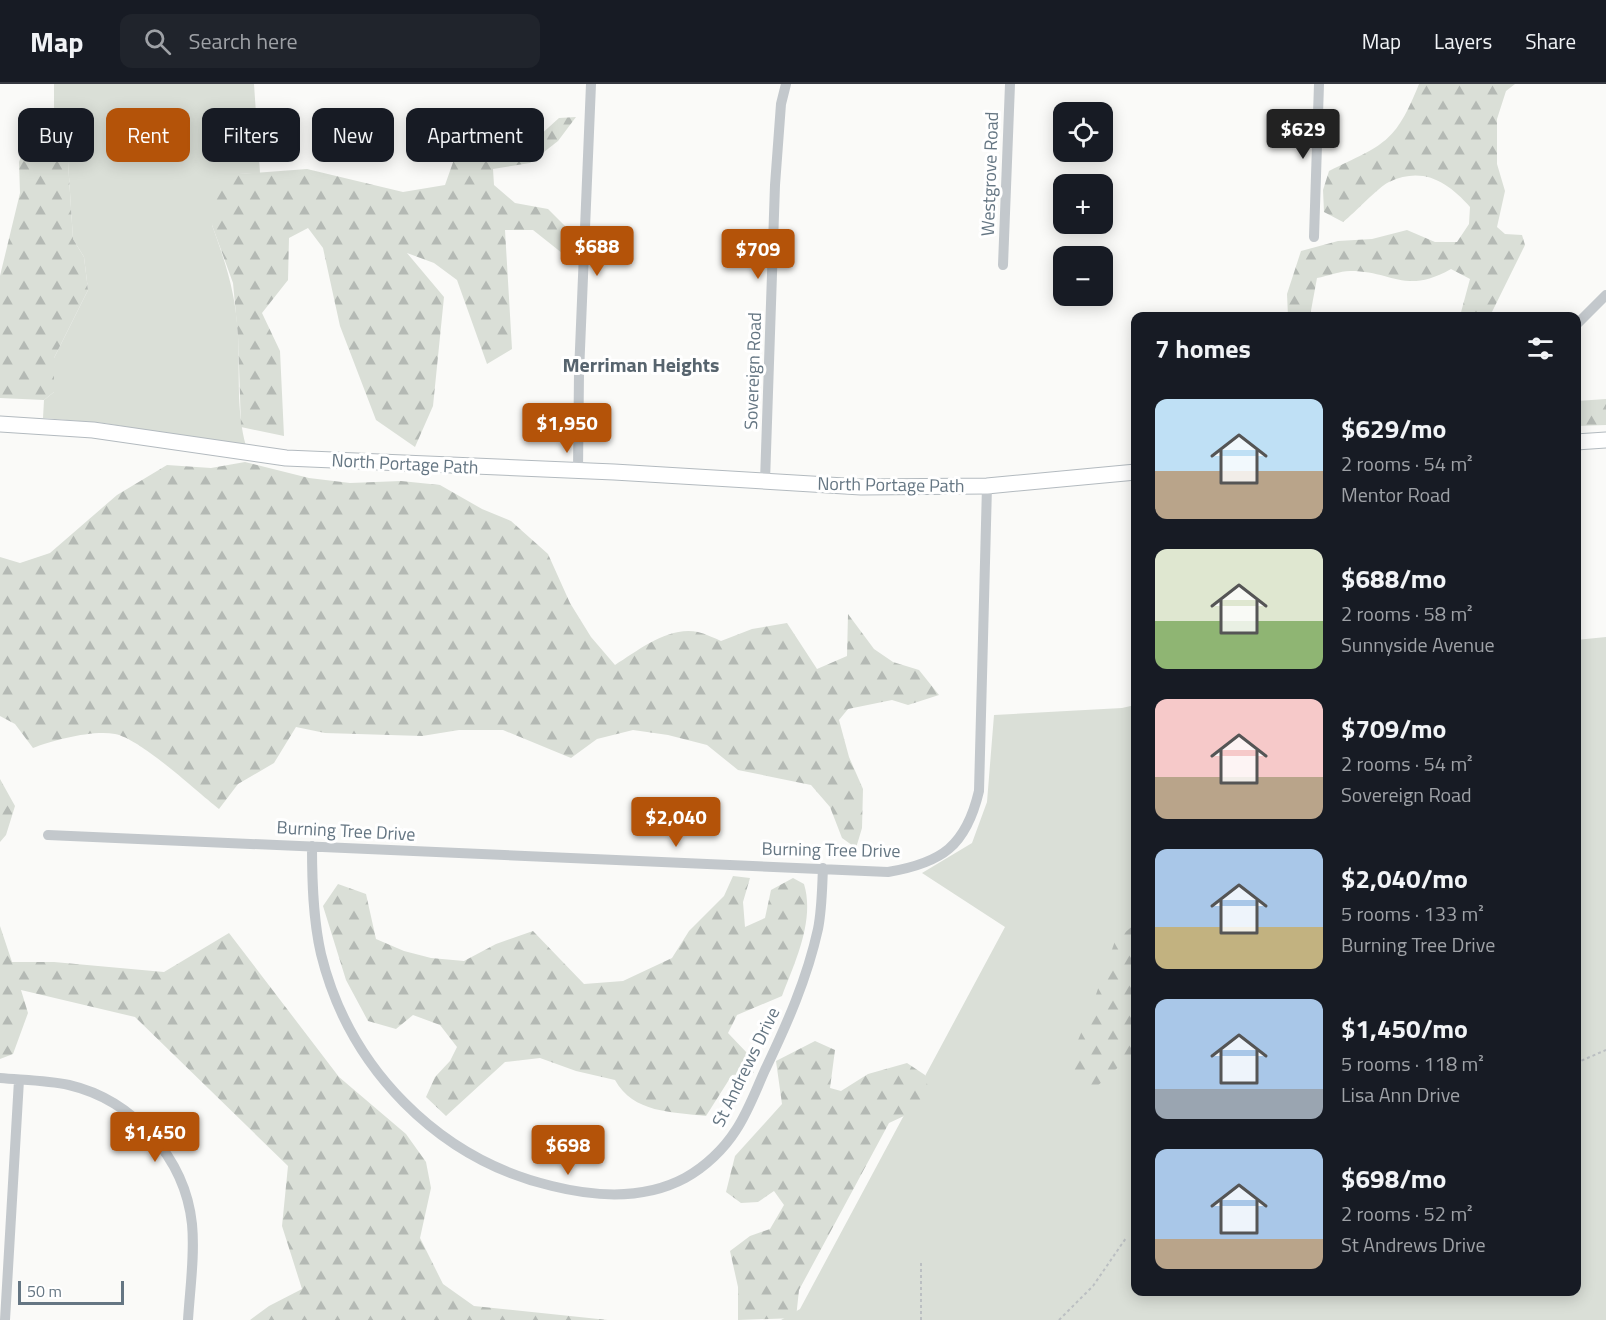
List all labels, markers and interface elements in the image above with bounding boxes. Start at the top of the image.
search box [120,14,540,68]
text: Map [30,20,84,63]
text: Search here [189,24,298,58]
icon: search [141,25,174,58]
text: Map [1362,25,1401,57]
text: Layers [1434,25,1492,57]
text: Share [1525,25,1576,57]
map controls [1053,102,1113,306]
button: locate [1053,102,1113,162]
chip: Buy [18,108,94,162]
chip: Rent [106,108,190,162]
chip: Filters [202,108,300,162]
chip: New [312,108,394,162]
chip: Apartment [406,108,544,162]
pin: $629 [1267,109,1339,160]
street label: Westgrove Road [974,111,1005,237]
text: $629 [1281,113,1325,144]
button: + [1053,174,1113,234]
pin: $688 [561,226,633,277]
pin: $709 [722,229,794,280]
text: $688 [575,230,619,261]
text: $709 [736,233,780,264]
button: − [1053,246,1113,306]
street label: Sovereign Road [737,312,768,430]
text: 7 homes [1155,329,1251,368]
icon: filters [1524,332,1557,365]
district label: Merriman Heights [563,349,719,380]
pin: $1,950 [518,403,616,454]
text: $1,950 [536,407,598,438]
text: $629/mo [1341,409,1446,448]
icon: home [1203,423,1275,495]
street label: North Portage Path [331,446,479,481]
text: 2 rooms · 54 m² [1341,448,1473,479]
street label: North Portage Path [817,470,965,499]
text: Mentor Road [1341,479,1451,510]
text: $688/mo [1341,559,1446,598]
icon: home [1203,573,1275,645]
text: 2 rooms · 58 m² [1341,598,1473,629]
text: Sunnyside Avenue [1341,629,1495,660]
text: $709/mo [1341,709,1446,748]
icon: home [1203,723,1275,795]
text: 2 rooms · 54 m² [1341,748,1473,779]
text: Sovereign Road [1341,779,1472,810]
pin: $2,040 [627,797,725,848]
text: $2,040 [645,801,707,832]
street label: Burning Tree Drive [276,813,416,848]
street label: Burning Tree Drive [761,835,901,864]
text: $2,040/mo [1341,859,1468,898]
icon: home [1203,873,1275,945]
text: 5 rooms · 133 m² [1341,898,1484,929]
text: Burning Tree Drive [1341,929,1495,960]
street label: St Andrews Drive [705,1002,786,1131]
text: $1,450/mo [1341,1009,1468,1048]
icon: home [1203,1023,1275,1095]
text: 5 rooms · 118 m² [1341,1048,1484,1079]
text: Lisa Ann Drive [1341,1079,1460,1110]
pin: $1,450 [106,1112,204,1163]
text: $1,450 [124,1116,186,1147]
pin: $698 [532,1125,604,1176]
text: $698 [546,1129,590,1160]
text: $698/mo [1341,1159,1446,1198]
icon: home [1203,1173,1275,1245]
text: 2 rooms · 52 m² [1341,1198,1473,1229]
text: St Andrews Drive [1341,1229,1486,1260]
scale bar [18,1278,124,1306]
text: 50 m [27,1279,62,1303]

